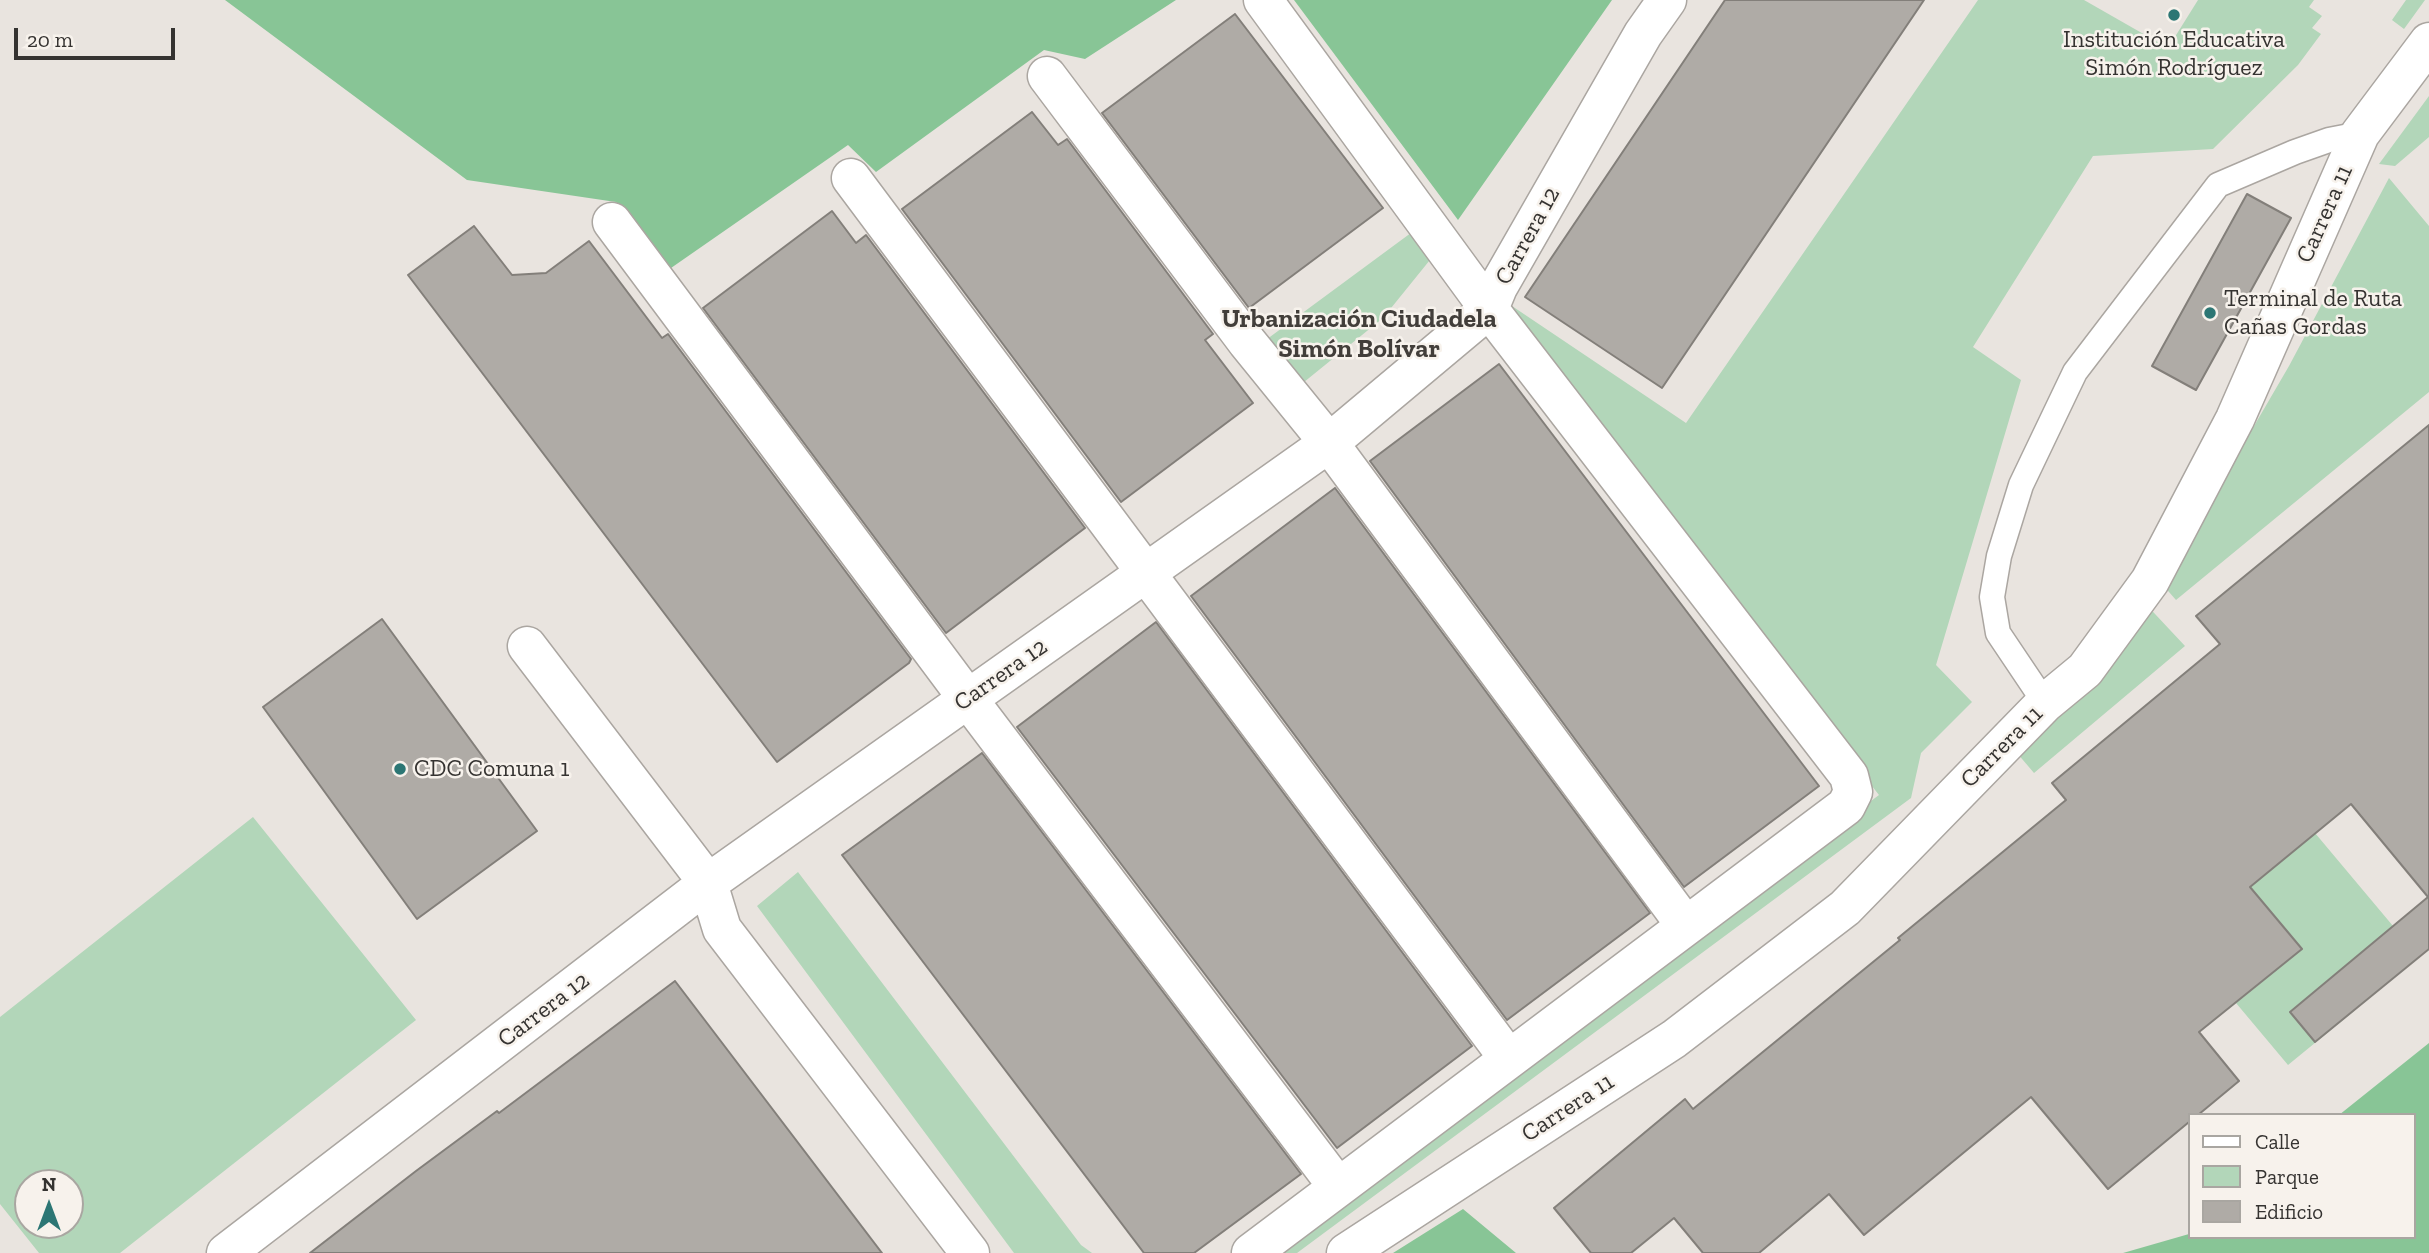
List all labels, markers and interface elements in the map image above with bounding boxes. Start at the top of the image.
marker: Institución Educativa Simón Rodríguez [2166,7,2182,23]
scale bar [18,14,178,58]
place label: Institución Educativa Simón Rodríguez [2063,26,2285,82]
text: 20 m [27,27,73,52]
street label: Carrera 11 [2291,161,2359,267]
street label: Carrera 12 [1489,182,1567,290]
place label: Terminal de Ruta Cañas Gordas [2224,285,2402,341]
district label: Urbanización Ciudadela Simón Bolívar [1221,304,1497,366]
marker: Terminal de Ruta Cañas Gordas [2202,305,2218,321]
street label: Carrera 12 [949,632,1053,718]
street label: Carrera 11 [1955,700,2049,794]
place label: CDC Comuna 1 [414,755,569,783]
marker: CDC Comuna 1 [392,761,408,777]
street label: Carrera 12 [493,966,595,1054]
street label: Carrera 11 [1516,1068,1620,1148]
legend [2188,1113,2415,1239]
text: Calle [2255,1129,2300,1154]
text: Parque [2255,1164,2319,1189]
north arrow [14,1169,84,1239]
text: N [42,1173,56,1196]
text: Edificio [2255,1199,2323,1224]

